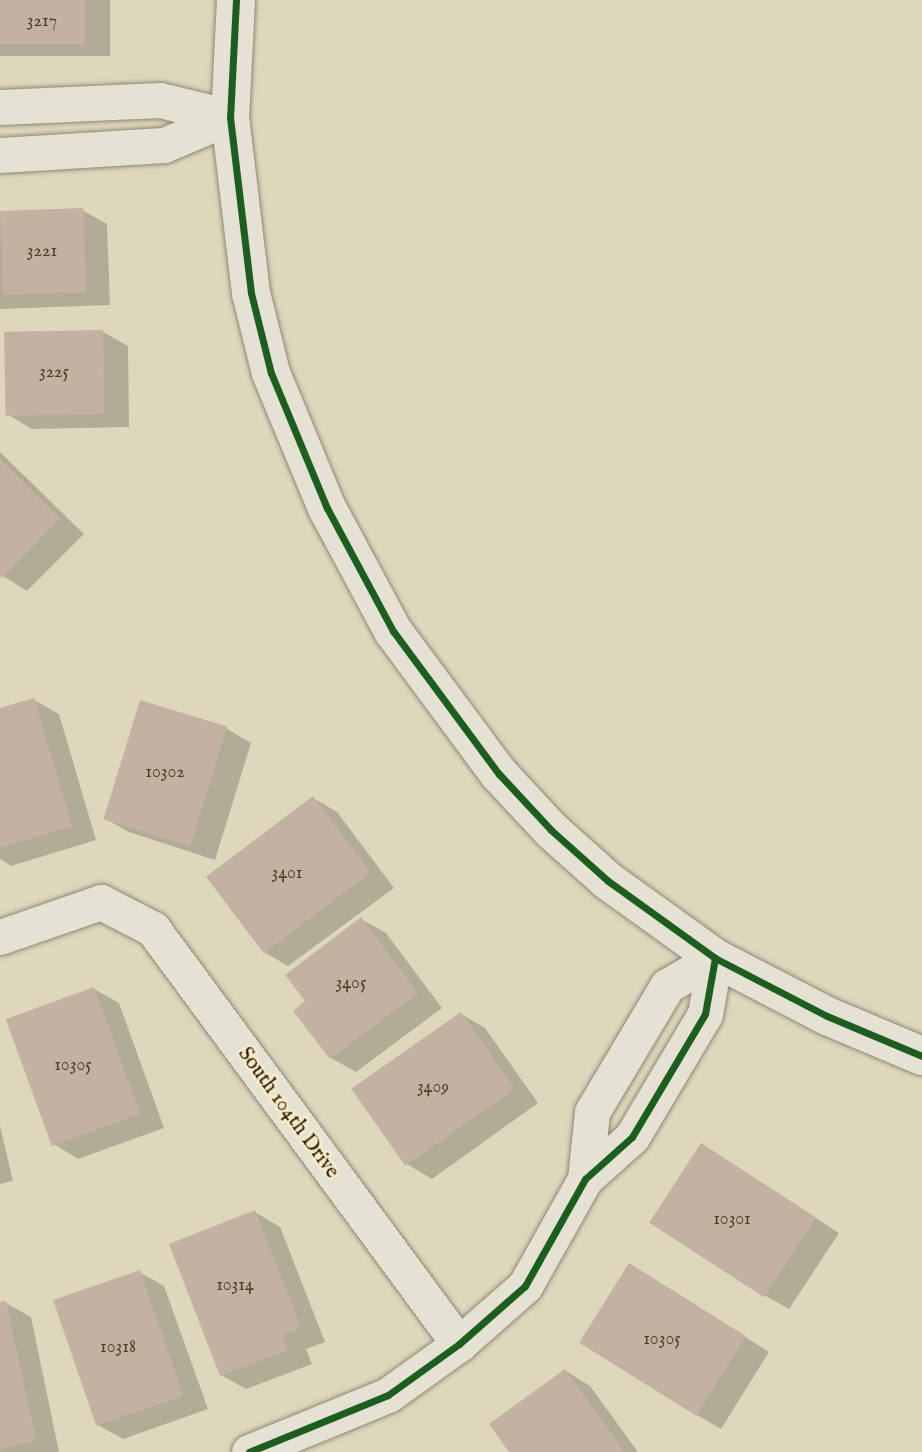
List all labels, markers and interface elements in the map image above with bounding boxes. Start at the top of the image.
house number: 3217 [27,11,57,33]
house number: 3221 [27,241,57,263]
house number: 3225 [39,362,69,384]
house number: 10302 [145,762,185,784]
house number: 3401 [272,863,302,885]
house number: 3405 [336,973,366,995]
street label: South 104th Drive [232,1042,344,1184]
house number: 10305 [54,1055,92,1077]
house number: 3409 [417,1077,449,1099]
house number: 10301 [713,1209,751,1231]
house number: 10314 [216,1275,254,1297]
house number: 10305 [643,1329,681,1351]
house number: 10318 [100,1337,136,1359]

